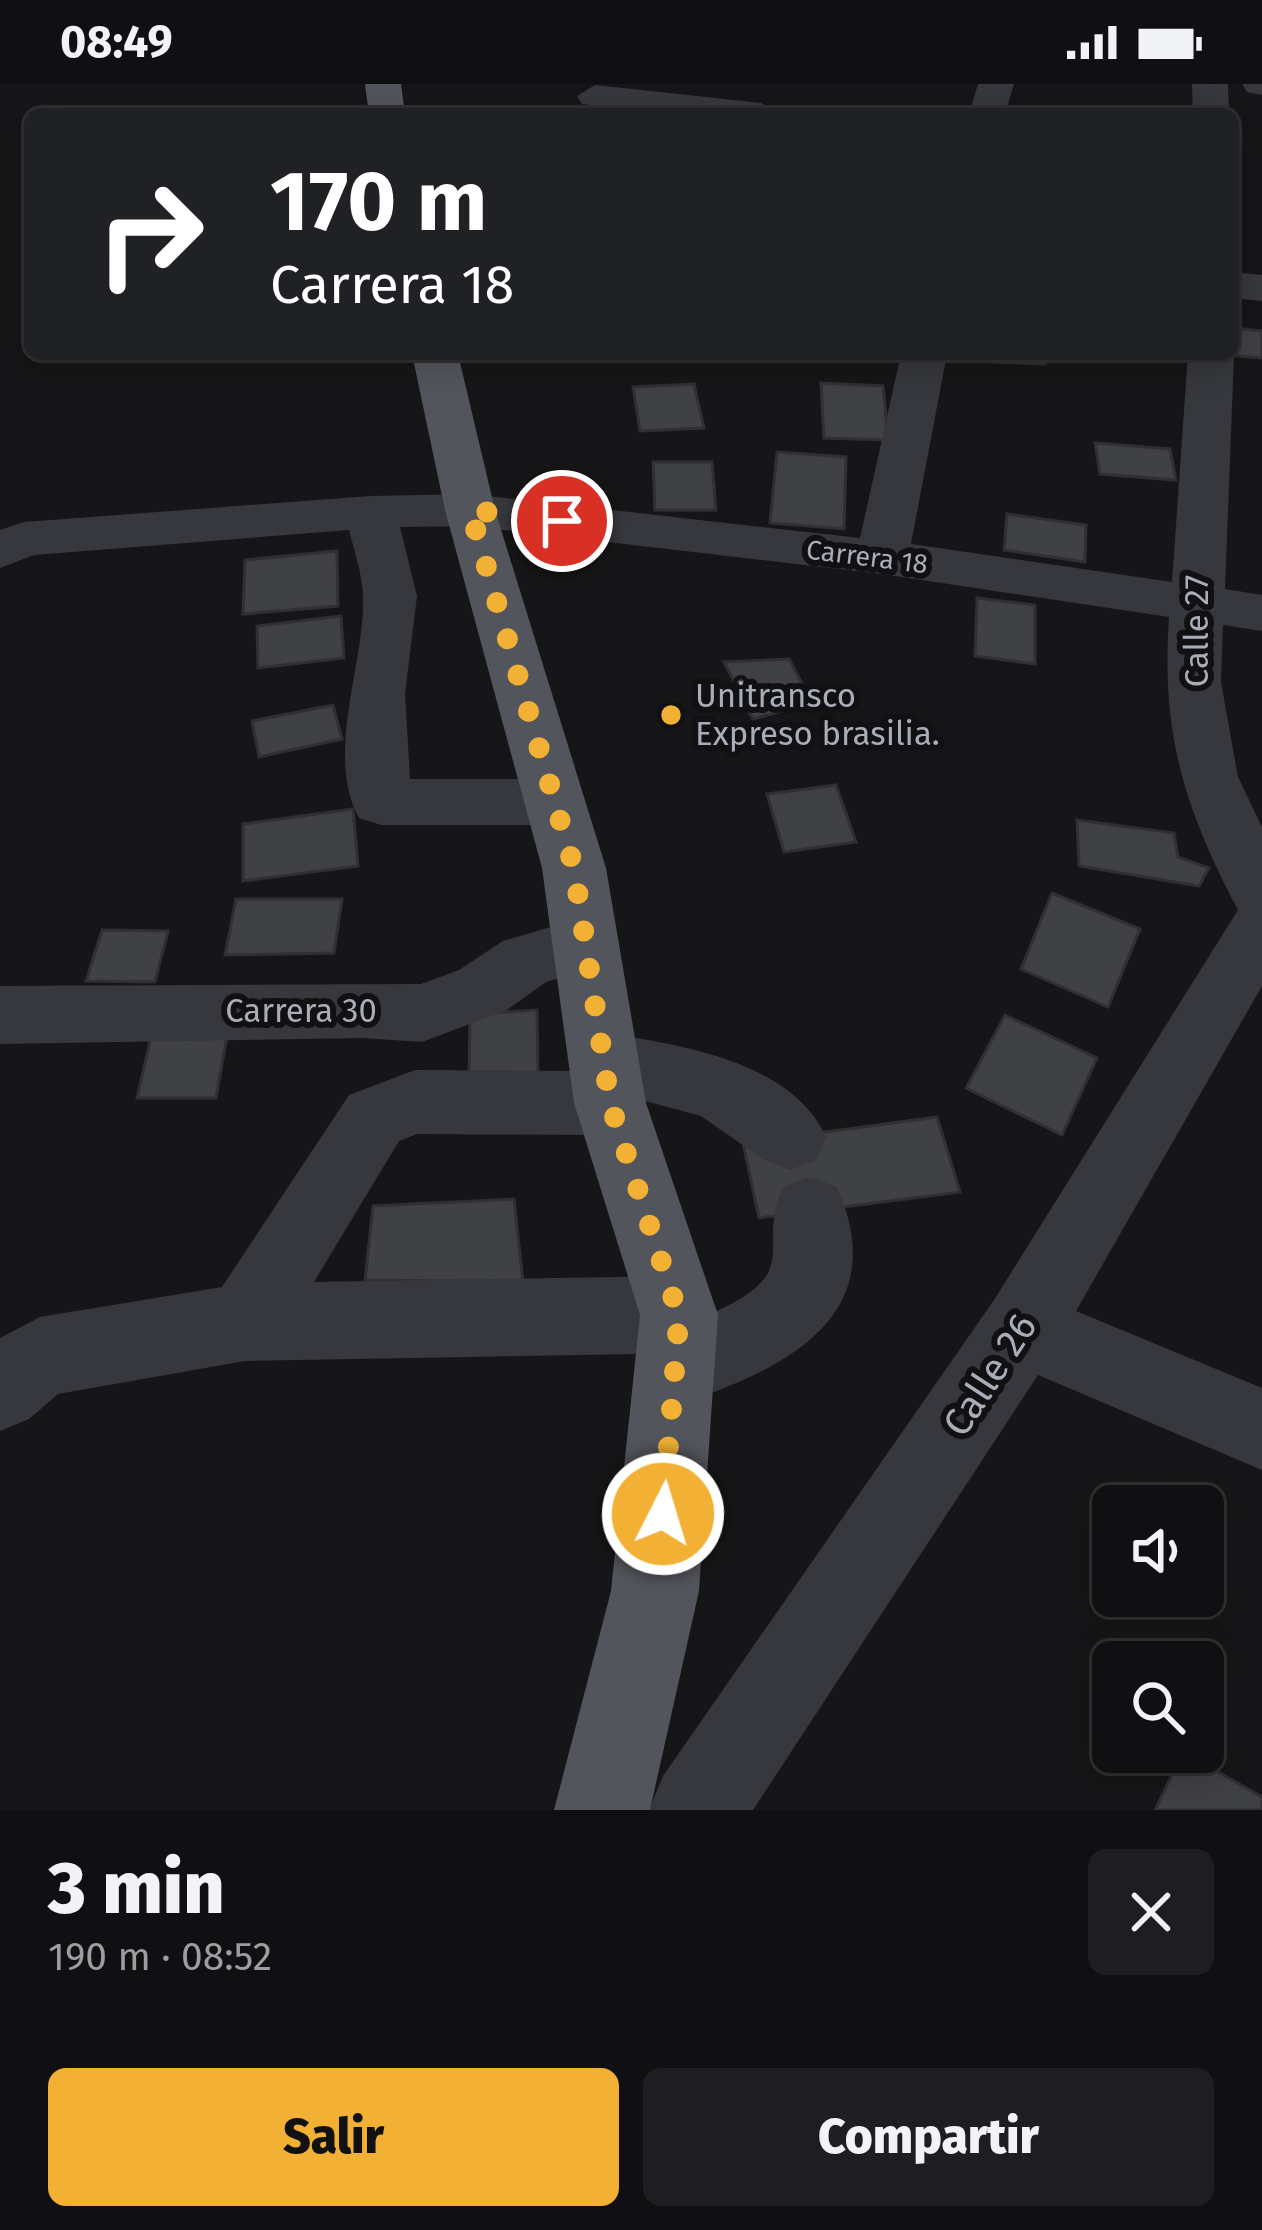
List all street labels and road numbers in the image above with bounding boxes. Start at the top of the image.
street label: Carrera 18 [804,534,930,580]
street label: Calle 27 [1177,575,1217,687]
street label: Carrera 30 [225,991,377,1031]
street label: Calle 26 [934,1305,1046,1445]

